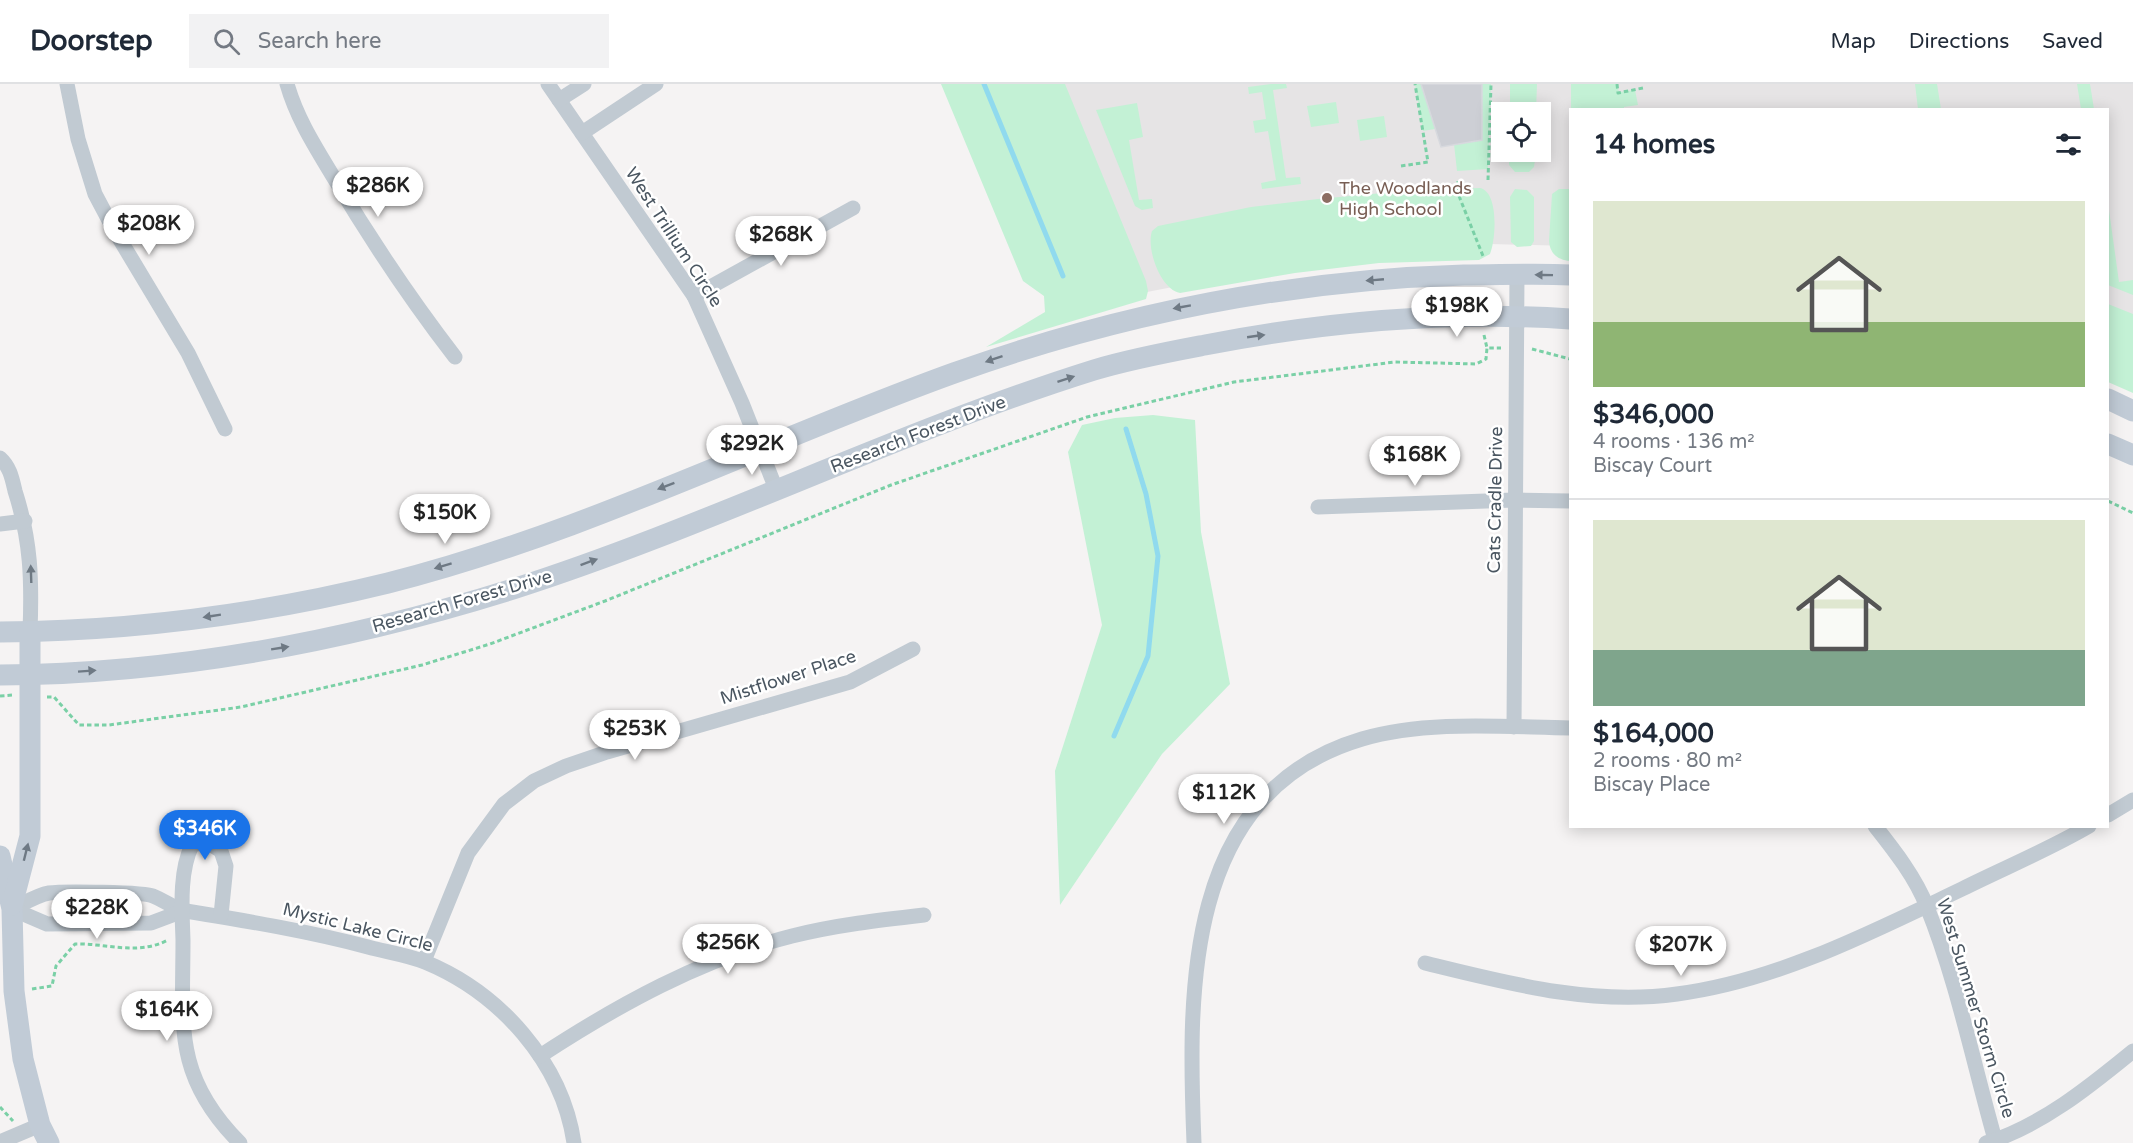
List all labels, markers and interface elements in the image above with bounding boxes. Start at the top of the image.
search box [189,14,609,68]
text: Doorstep [30,24,153,58]
icon: search [210,25,243,58]
text: Search here [258,28,381,54]
text: Map [1830,29,1876,54]
text: Directions [1909,29,2009,54]
text: Saved [2042,29,2103,54]
map controls [1491,102,1551,162]
button: locate [1491,102,1551,162]
icon: filters [2052,128,2085,161]
text: 14 homes [1593,129,1715,160]
street label: West Trillium Circle [621,163,727,311]
pin: $286K [336,167,420,218]
text: $286K [346,174,410,198]
place label: The Woodlands High School [1339,177,1472,220]
marker: The Woodlands High School [1320,191,1334,205]
pin: $208K [107,205,191,256]
text: $208K [117,212,181,236]
pin: $268K [739,216,823,267]
text: $268K [749,223,813,247]
icon: home [1785,240,1893,348]
one-way arrow [1534,270,1553,279]
one-way arrow [1365,275,1384,285]
pin: $198K [1415,287,1499,338]
text: $198K [1425,294,1489,318]
one-way arrow [1172,303,1191,312]
one-way arrow [1247,331,1266,340]
one-way arrow [985,355,1003,365]
one-way arrow [1057,374,1075,384]
street label: Research Forest Drive [827,390,1009,478]
text: $346,000 [1593,399,1714,430]
pin: $292K [710,425,794,476]
street label: Cats Cradle Drive [1483,426,1507,574]
text: 4 rooms · 136 m² [1593,430,1755,454]
text: $292K [720,432,784,456]
pin: $168K [1373,436,1457,487]
text: $168K [1383,443,1447,467]
text: Biscay Court [1593,454,1712,478]
one-way arrow [657,482,675,491]
pin: $150K [403,494,487,545]
text: $150K [413,501,477,525]
one-way arrow [580,556,598,566]
icon: home [1785,559,1893,667]
one-way arrow [434,562,452,571]
one-way arrow [27,564,36,583]
street label: Research Forest Drive [369,565,555,637]
one-way arrow [202,612,221,621]
one-way arrow [271,643,290,652]
street label: Mistflower Place [717,645,859,709]
one-way arrow [77,666,96,676]
pin: $253K [593,710,677,761]
text: $253K [603,717,667,741]
text: $164,000 [1593,718,1714,749]
text: 2 rooms · 80 m² [1593,749,1742,773]
text: Biscay Place [1593,773,1710,797]
pin: $112K [1182,774,1266,825]
text: $112K [1192,781,1256,805]
pin: $346K [163,810,247,861]
text: $346K [173,817,237,841]
one-way arrow [22,843,31,861]
pin: $228K [55,889,139,940]
street label: West Summer Storm Circle [1932,895,2020,1121]
text: $228K [65,896,129,920]
street label: Mystic Lake Circle [281,898,435,956]
pin: $256K [686,924,770,975]
pin: $207K [1639,926,1723,977]
text: $256K [696,931,760,955]
text: $207K [1649,933,1713,957]
pin: $164K [125,991,209,1042]
text: $164K [135,998,199,1022]

